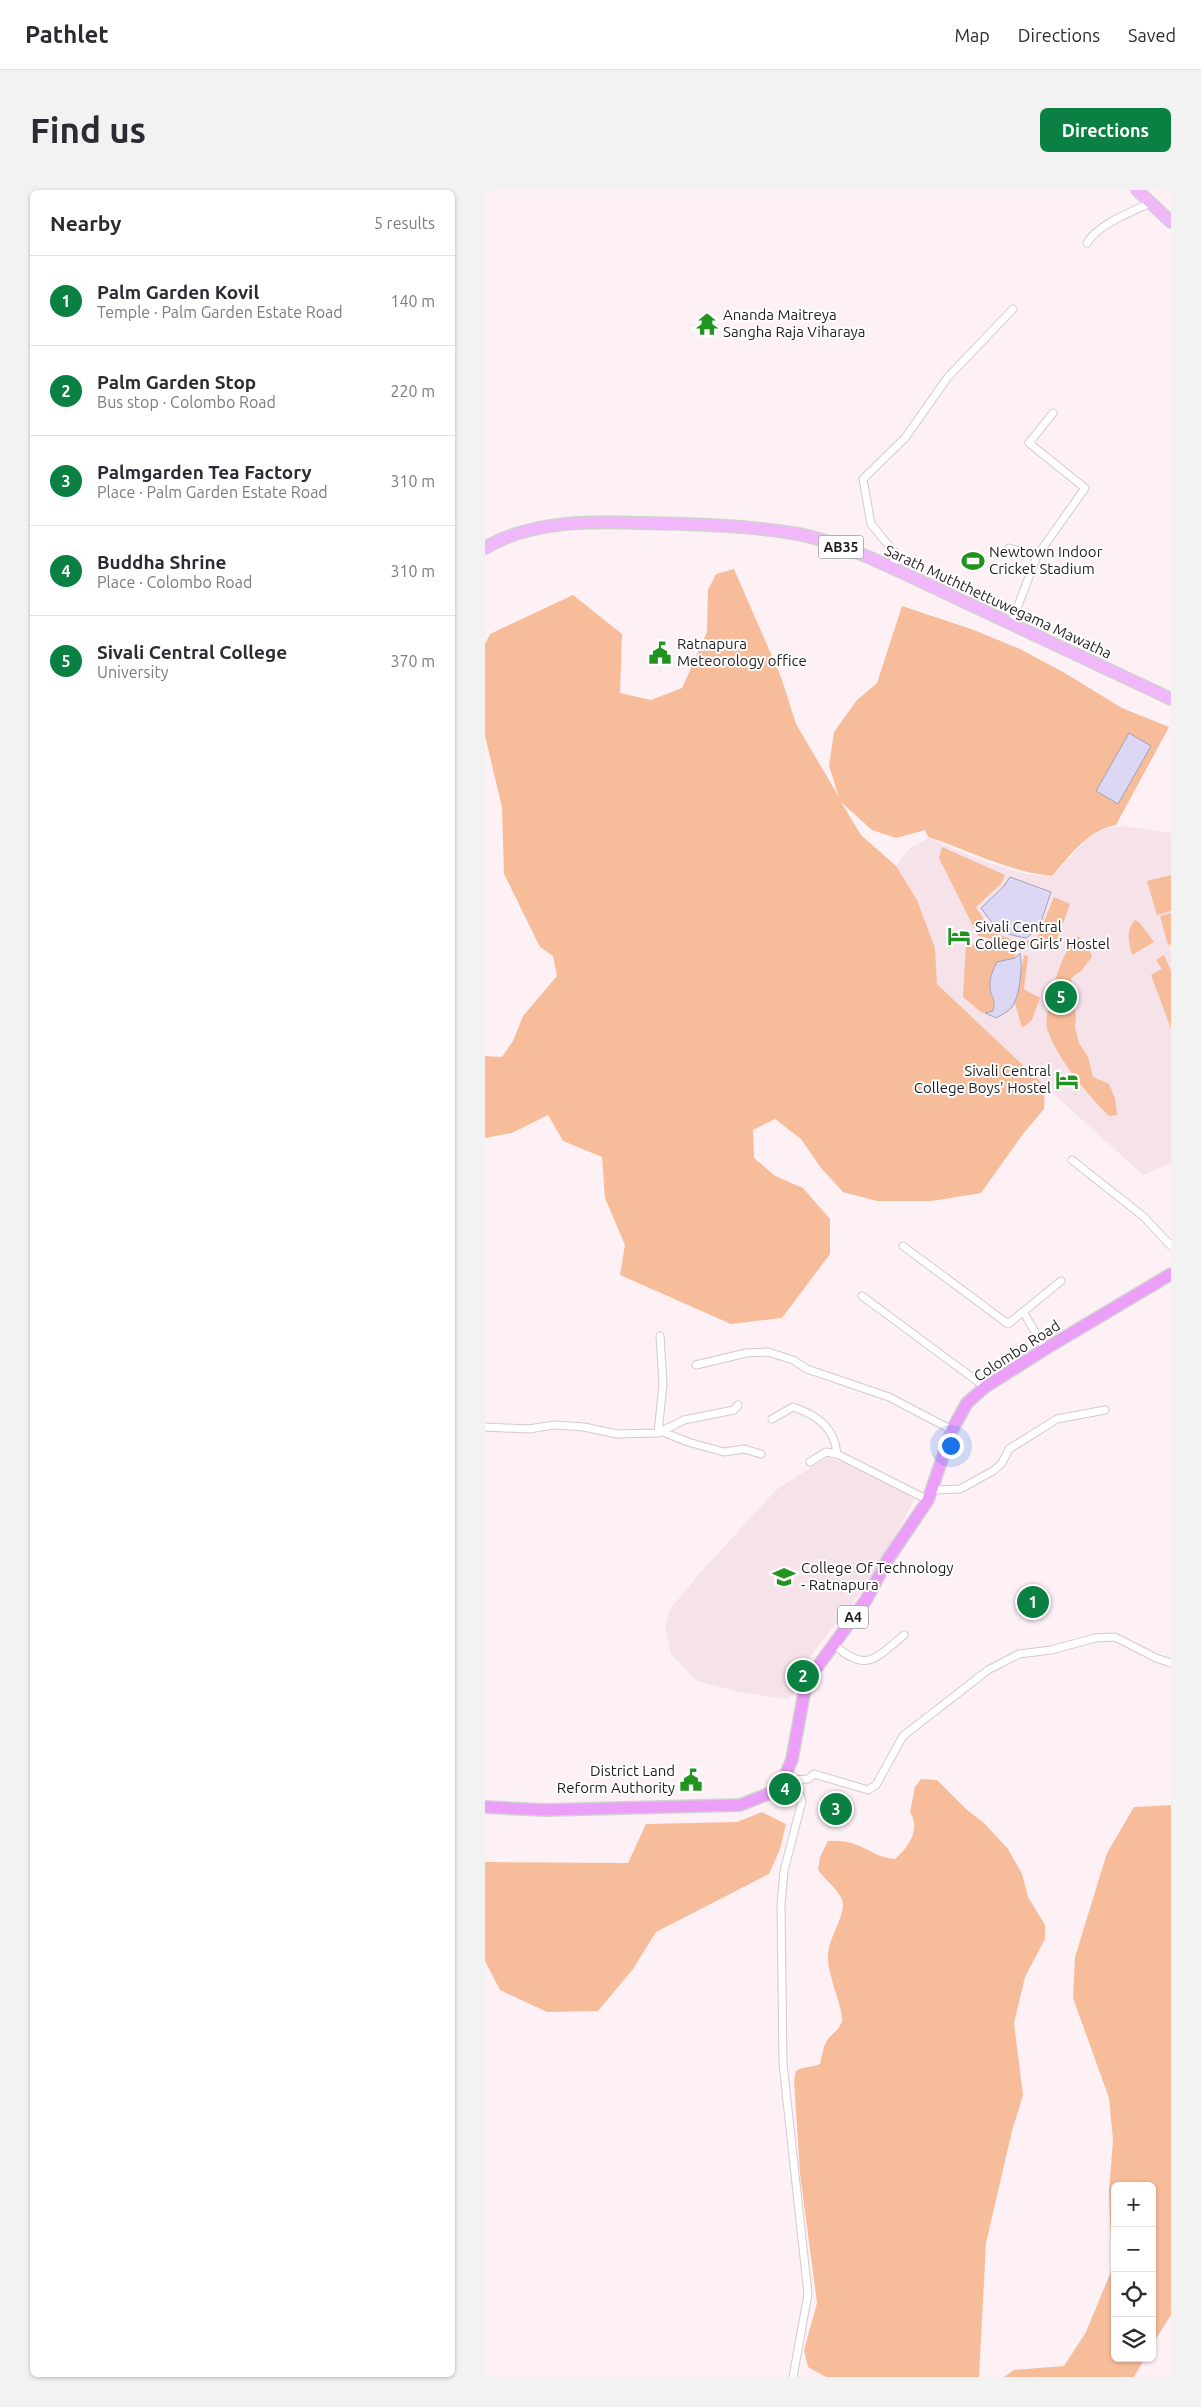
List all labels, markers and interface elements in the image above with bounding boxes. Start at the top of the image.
text: Pathlet [25,21,109,48]
text: Map [954,25,990,45]
text: Directions [1018,25,1100,45]
text: Saved [1128,25,1176,45]
button: Directions [1040,108,1171,152]
text: Find us [30,110,146,150]
text: Nearby [50,211,121,235]
text: 5 results [374,214,435,232]
text: Palm Garden Kovil [97,281,259,303]
text: 1 [61,292,71,310]
text: 140 m [390,292,435,310]
text: Temple · Palm Garden Estate Road [97,303,343,321]
place label: Ananda Maitreya Sangha Raja Viharaya [723,306,866,340]
temple icon: Ananda Maitreya Sangha Raja Viharaya [694,311,720,337]
text: Palm Garden Stop [97,371,256,393]
text: 2 [61,382,71,400]
text: 220 m [390,382,435,400]
text: Bus stop · Colombo Road [97,393,276,411]
text: Palmgarden Tea Factory [97,461,312,483]
text: 3 [61,472,71,490]
text: 310 m [390,472,435,490]
text: Place · Palm Garden Estate Road [97,483,328,501]
road number: AB35 [819,536,863,558]
street label: Sarath Muththettuwegama Mawatha [882,541,1114,662]
place label: Newtown Indoor Cricket Stadium [989,543,1103,577]
sports icon: Newtown Indoor Cricket Stadium [960,548,986,574]
text: Buddha Shrine [97,551,226,573]
text: 4 [61,562,71,580]
text: 310 m [390,562,435,580]
text: Place · Colombo Road [97,573,252,591]
place label: Ratnapura Meteorology office [677,635,807,669]
public building icon: Ratnapura Meteorology office [647,640,673,666]
text: Sivali Central College [97,641,287,663]
text: 5 [61,652,71,670]
text: 370 m [390,652,435,670]
text: University [97,663,168,681]
place label: Sivali Central College Girls' Hostel [975,918,1110,952]
hotel icon: Sivali Central College Girls' Hostel [946,923,972,949]
pin: 5 [1045,978,1077,1016]
place label: Sivali Central College Boys' Hostel [914,1062,1051,1096]
hotel icon: Sivali Central College Boys' Hostel [1054,1067,1080,1093]
street label: Colombo Road [971,1316,1063,1385]
your location [938,1433,964,1459]
place label: College Of Technology - Ratnapura [801,1559,954,1593]
school or university icon: College Of Technology - Ratnapura [771,1564,797,1590]
pin: 1 [1017,1583,1049,1621]
road number: A4 [838,1605,868,1628]
pin: 2 [787,1657,819,1695]
place label: District Land Reform Authority [557,1762,675,1796]
public building icon: District Land Reform Authority [678,1767,704,1793]
pin: 4 [769,1770,801,1808]
pin: 3 [820,1790,852,1828]
map controls [1111,2182,1156,2362]
button: + [1111,2182,1156,2227]
button: − [1111,2227,1156,2272]
button: locate [1111,2272,1156,2317]
button: layers [1111,2317,1156,2362]

